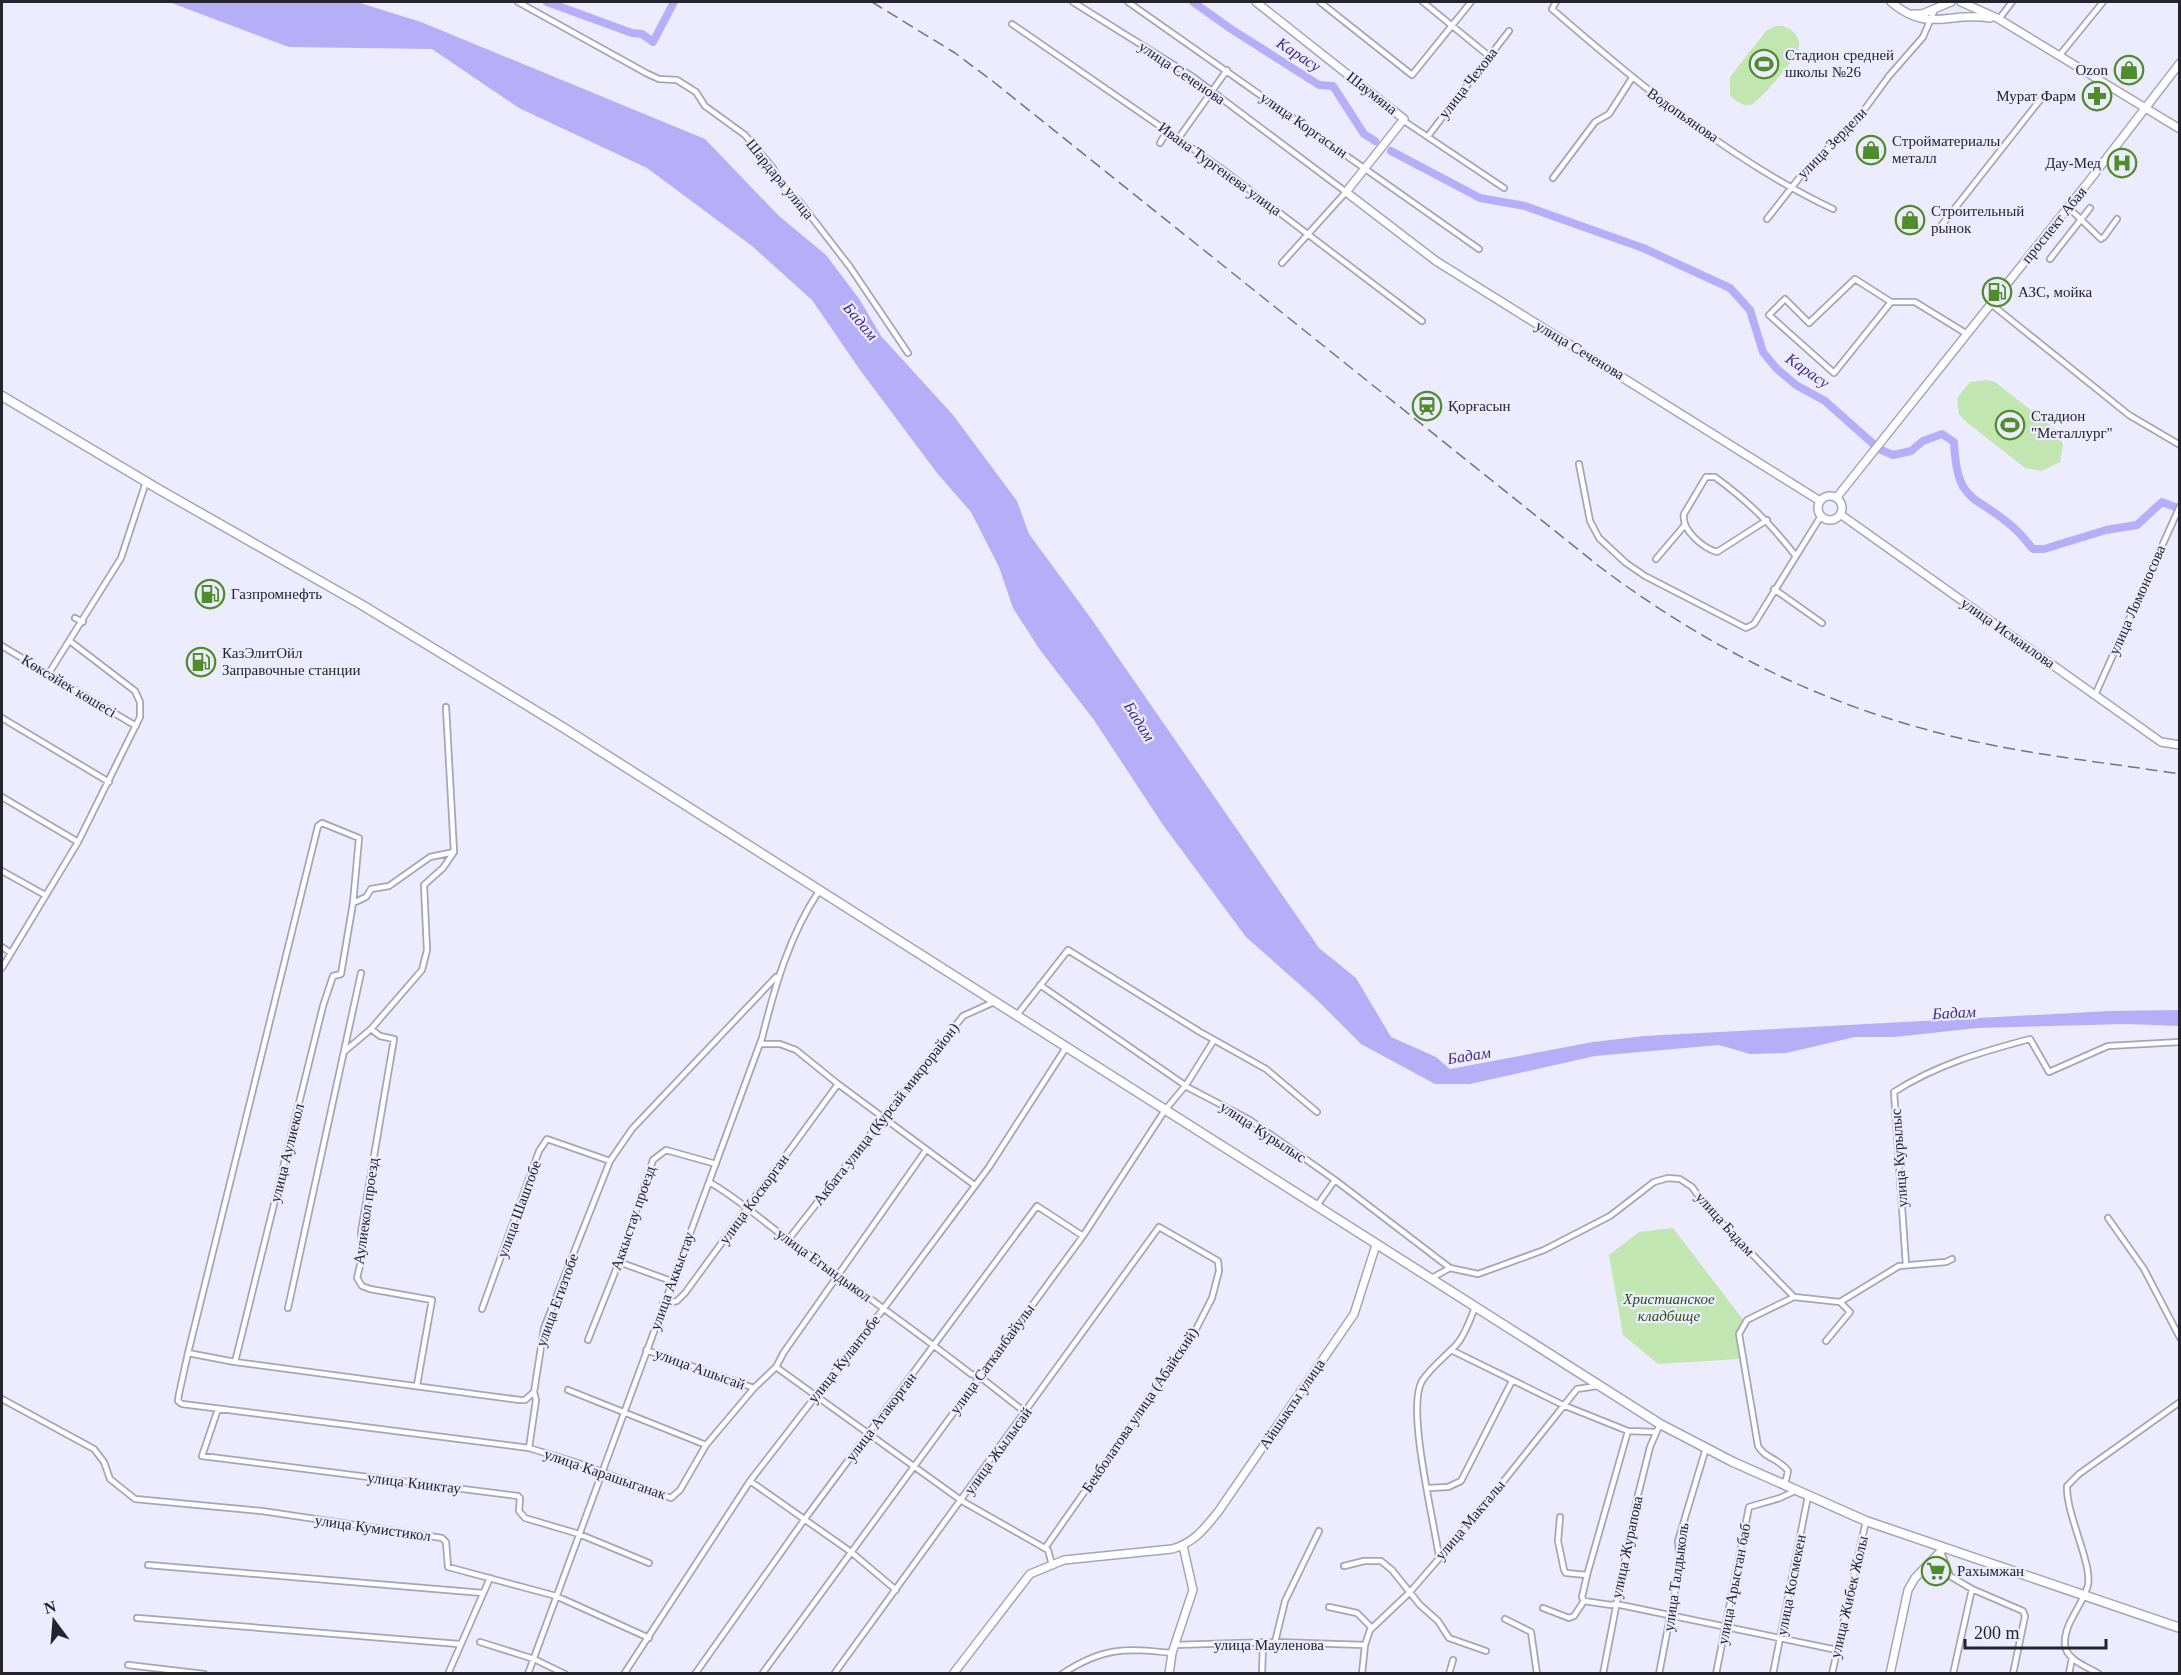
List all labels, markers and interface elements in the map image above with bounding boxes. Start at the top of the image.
water label: Карасу [1272,33,1325,76]
street label: улица Сеченова [1136,38,1228,108]
street label: улица Чехова [1436,44,1501,121]
place label: Стадион средней школы №26 [1785,47,1894,80]
sports icon: Стадион средней школы №26 [1748,48,1780,80]
shop icon: Ozon [2113,54,2145,86]
place label: Ozon [2076,62,2108,78]
street label: Шаумяна [1344,68,1401,118]
pharmacy icon: Мурат Фарм [2081,80,2113,112]
street label: Водопьянова [1644,85,1722,146]
place label: Мурат Фарм [1996,88,2077,104]
street label: улица Коргасын [1257,89,1351,161]
street label: улица Зердели [1794,104,1870,182]
street label: Ивана Тургенева улица [1155,119,1285,219]
place label: Стройматериалы металл [1892,133,2000,166]
shop icon: Стройматериалы металл [1855,134,1887,166]
street label: Шардара улица [743,136,817,223]
hospital icon: Дау-Мед [2106,147,2138,179]
place label: Дау-Мед [2045,155,2101,171]
street label: проспект Абая [2018,184,2090,266]
place label: Строительный рынок [1931,203,2024,236]
shop icon: Строительный рынок [1894,204,1926,236]
fuel station icon: АЗС, мойка [1981,276,2013,308]
place label: АЗС, мойка [2018,284,2093,300]
water label: Бадам [839,298,881,344]
street label: улица Сеченова [1533,317,1627,383]
water label: Карасу [1781,349,1833,393]
station icon: Қорғасын [1411,390,1443,422]
place label: Қорғасын [1448,398,1511,414]
place label: Стадион "Металлург" [2031,408,2113,441]
sports icon: Стадион "Металлург" [1994,409,2026,441]
street label: улица Ломоносова [2106,542,2169,657]
fuel station icon: Газпромнефть [194,578,226,610]
place label: Газпромнефть [231,586,322,602]
street label: улица Исмаилова [1958,595,2058,672]
place label: КазЭлитОйл Заправочные станции [222,645,360,678]
fuel station icon: КазЭлитОйл Заправочные станции [185,646,217,678]
street label: Көксәйек көшесі [19,651,119,721]
water label: Бадам [1120,697,1158,744]
water label: Бадам [1931,1003,1976,1022]
street label: Акбата улица (Курсай микрорайон) [810,1020,963,1209]
water label: Бадам [1445,1044,1492,1067]
street label: улица Курылыс [1217,1098,1309,1166]
street label: улица Аулиекол [267,1101,307,1204]
street label: улица Курылыс [1888,1108,1910,1208]
street label: улица Коскорган [716,1151,792,1247]
street label: Аулиекол проезд [351,1156,381,1265]
street label: улица Шаштобе [494,1158,544,1260]
street label: Аккыстау проезд [608,1163,658,1272]
street label: улица Бадам [1692,1189,1758,1259]
street label: улица Егындыкол [773,1225,875,1305]
street label: улица Аккыстау [647,1229,697,1332]
street label: улица Егизтобе [533,1251,581,1349]
park label: Христианское кладбище [1622,1291,1715,1324]
street label: улица Сатканбайулы [947,1301,1037,1417]
street label: улица Кулантобе [805,1312,883,1406]
street label: Бекболатова улица (Абайский) [1079,1325,1202,1496]
street label: улица Ашысай [653,1345,747,1393]
street label: Айшыкты улица [1256,1356,1328,1452]
street label: улица Атакорган [843,1370,919,1464]
street label: улица Жылысай [961,1404,1035,1498]
street label: улица Карашыганак [542,1446,669,1503]
street label: улица Кииктау [366,1469,462,1497]
street label: улица Макталы [1432,1477,1508,1563]
street label: улица Журапова [1608,1494,1646,1600]
street label: улица Кумистикол [314,1512,433,1544]
street label: улица Талдыколь [1660,1521,1692,1632]
street label: улица Арыстан баб [1714,1522,1754,1646]
street label: улица Космекен [1773,1533,1809,1637]
street label: улица Жибек Жолы [1827,1534,1871,1660]
supermarket icon: Рахымжан [1920,1555,1952,1587]
place label: Рахымжан [1957,1563,2024,1579]
north arrow [24,1591,84,1651]
text: N [42,1597,58,1617]
scale bar [1965,1612,2106,1650]
text: 200 m [1974,1623,2020,1643]
street label: улица Мауленова [1214,1637,1324,1653]

